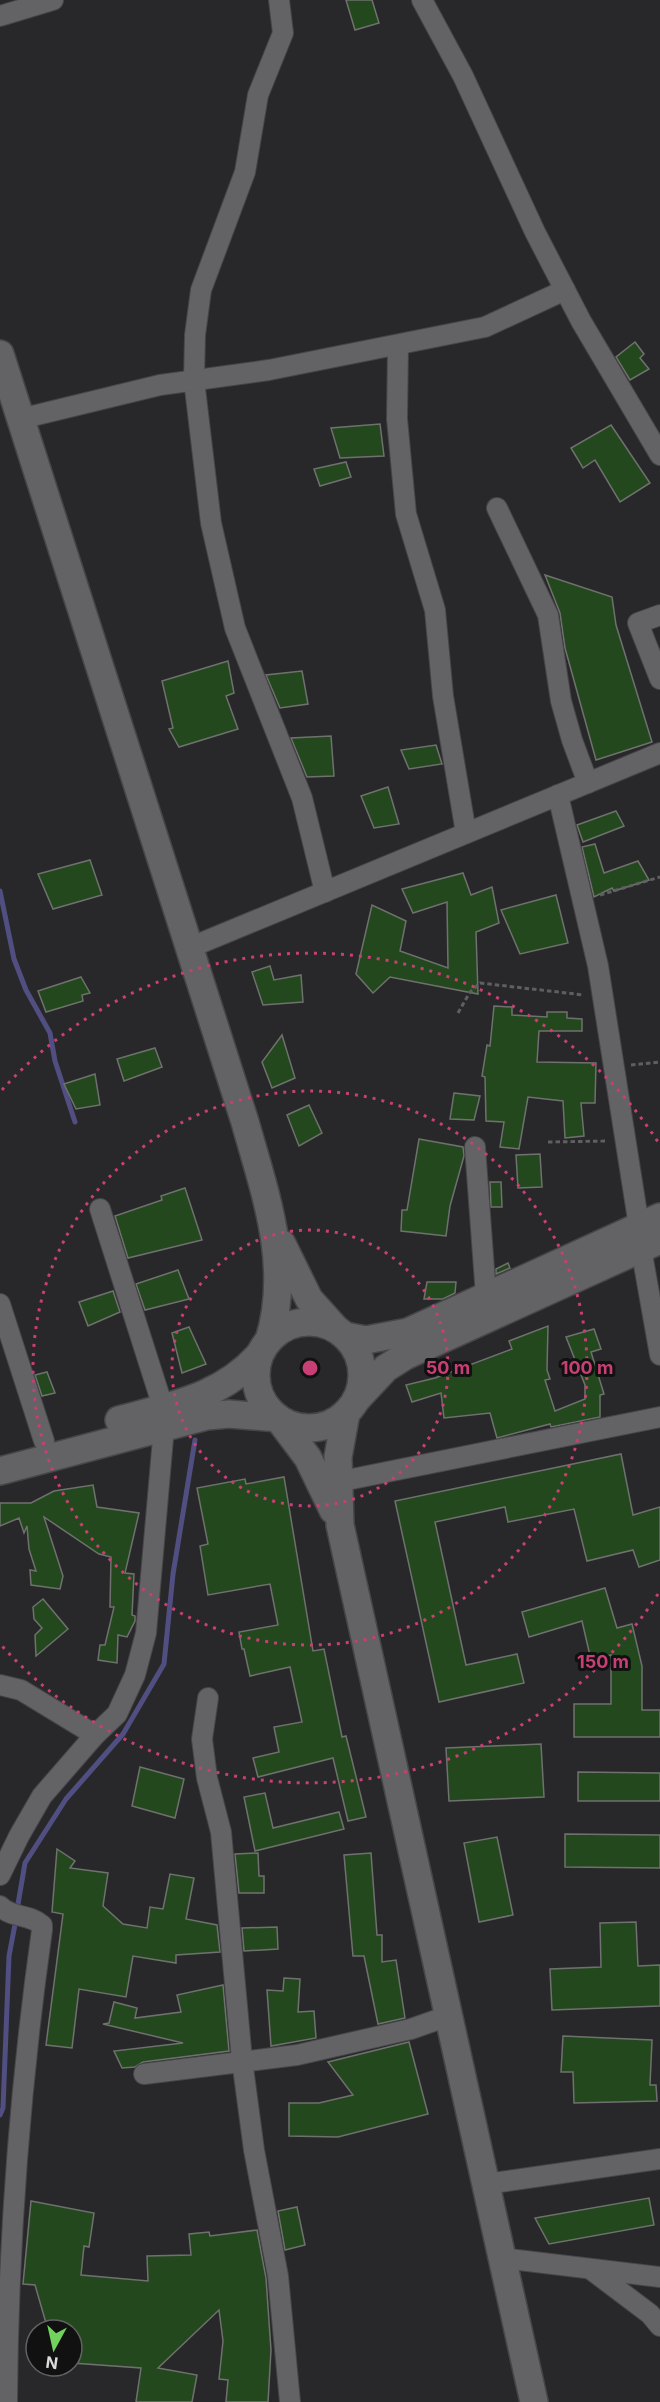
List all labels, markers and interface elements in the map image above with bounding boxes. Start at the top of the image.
text: 50 m [426,1357,470,1378]
text: 100 m [561,1357,613,1378]
centre of rings [300,1358,320,1378]
text: 150 m [577,1651,629,1672]
north arrow [24,2318,84,2378]
text: N [44,2352,59,2374]

